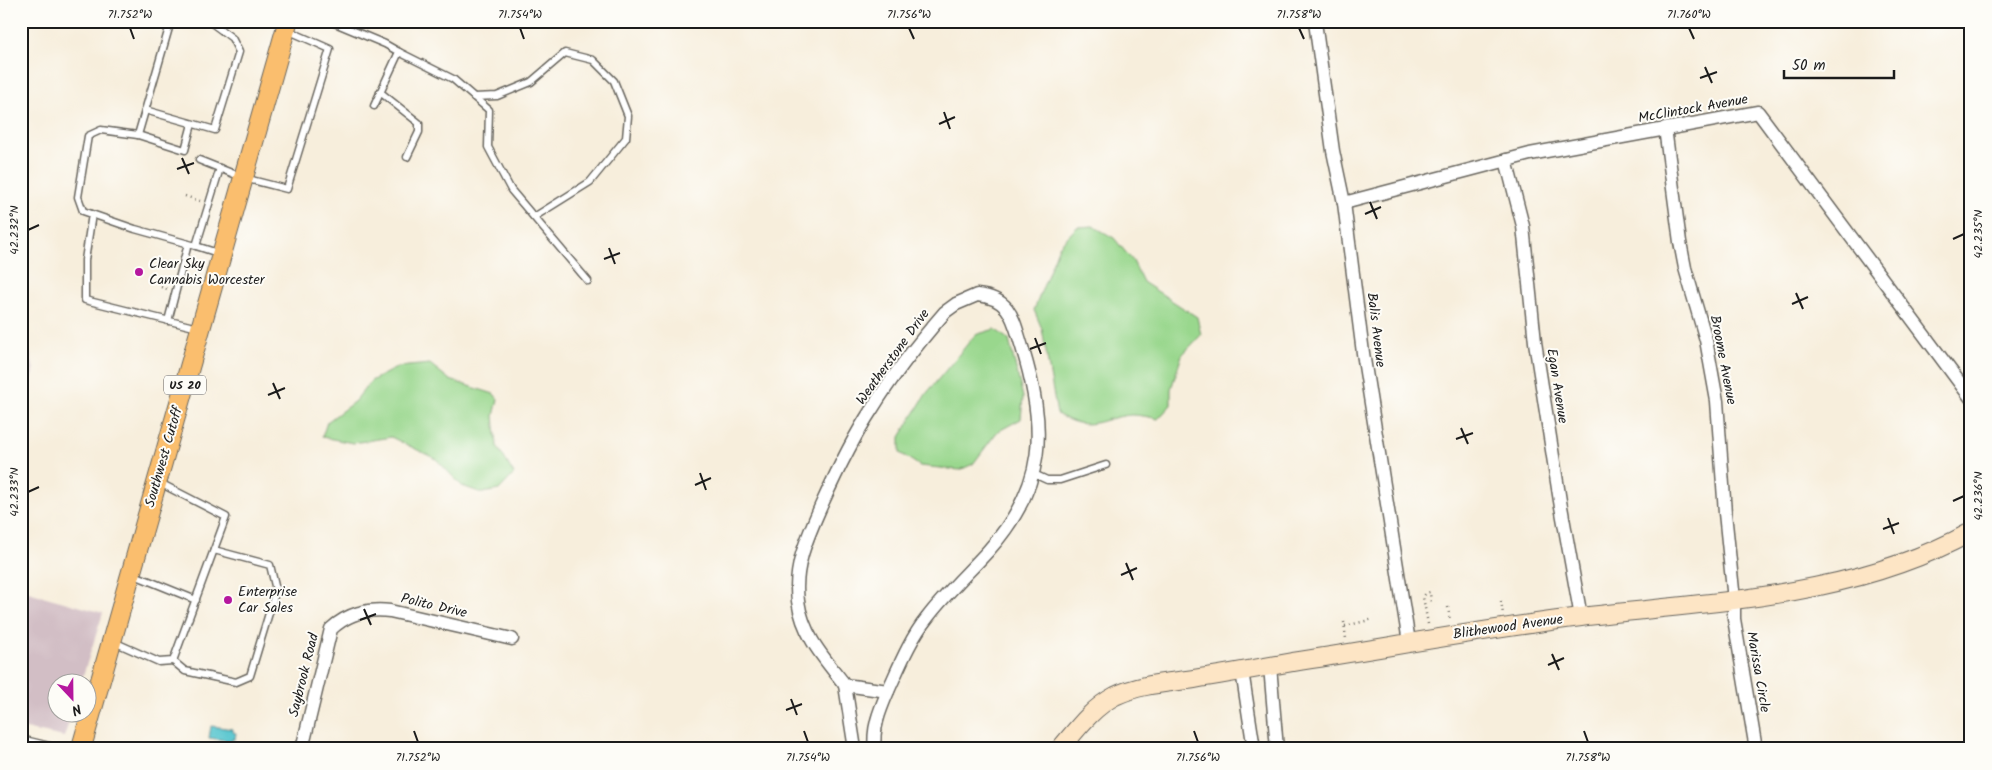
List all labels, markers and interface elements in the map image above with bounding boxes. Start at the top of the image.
text: 71.752°W [108,5,152,24]
text: 71.754°W [498,5,542,24]
text: 71.756°W [887,5,931,24]
text: 71.758°W [1277,5,1321,24]
text: 71.760°W [1667,5,1711,24]
scale bar [1784,48,1894,80]
text: 50 m [1792,54,1826,78]
street label: McClintock Avenue [1636,88,1750,129]
text: 42.232°N [5,205,24,255]
text: 42.235°N [1969,210,1988,258]
place label: Clear Sky Cannabis Worcester [149,253,266,291]
marker: Clear Sky Cannabis Worcester [133,266,145,278]
street label: Balis Avenue [1361,291,1392,369]
street label: Weatherstone Drive [851,304,936,410]
street label: Broome Avenue [1704,313,1743,407]
street label: Egan Avenue [1540,347,1574,426]
road number: US 20 [164,376,206,394]
street label: Southwest Cutoff [139,403,189,510]
text: 42.233°N [5,467,24,517]
text: 42.236°N [1969,471,1988,521]
place label: Enterprise Car Sales [238,581,298,619]
street label: Polito Drive [399,588,470,624]
marker: Enterprise Car Sales [222,594,234,606]
street label: Blithewood Avenue [1452,608,1565,646]
street label: Saybrook Road [283,630,325,719]
street label: Marissa Circle [1740,630,1776,715]
north arrow [48,672,98,722]
text: N [68,697,85,721]
text: 71.752°W [396,748,440,767]
text: 71.754°W [786,748,830,767]
text: 71.756°W [1176,748,1220,767]
text: 71.758°W [1566,748,1610,767]

